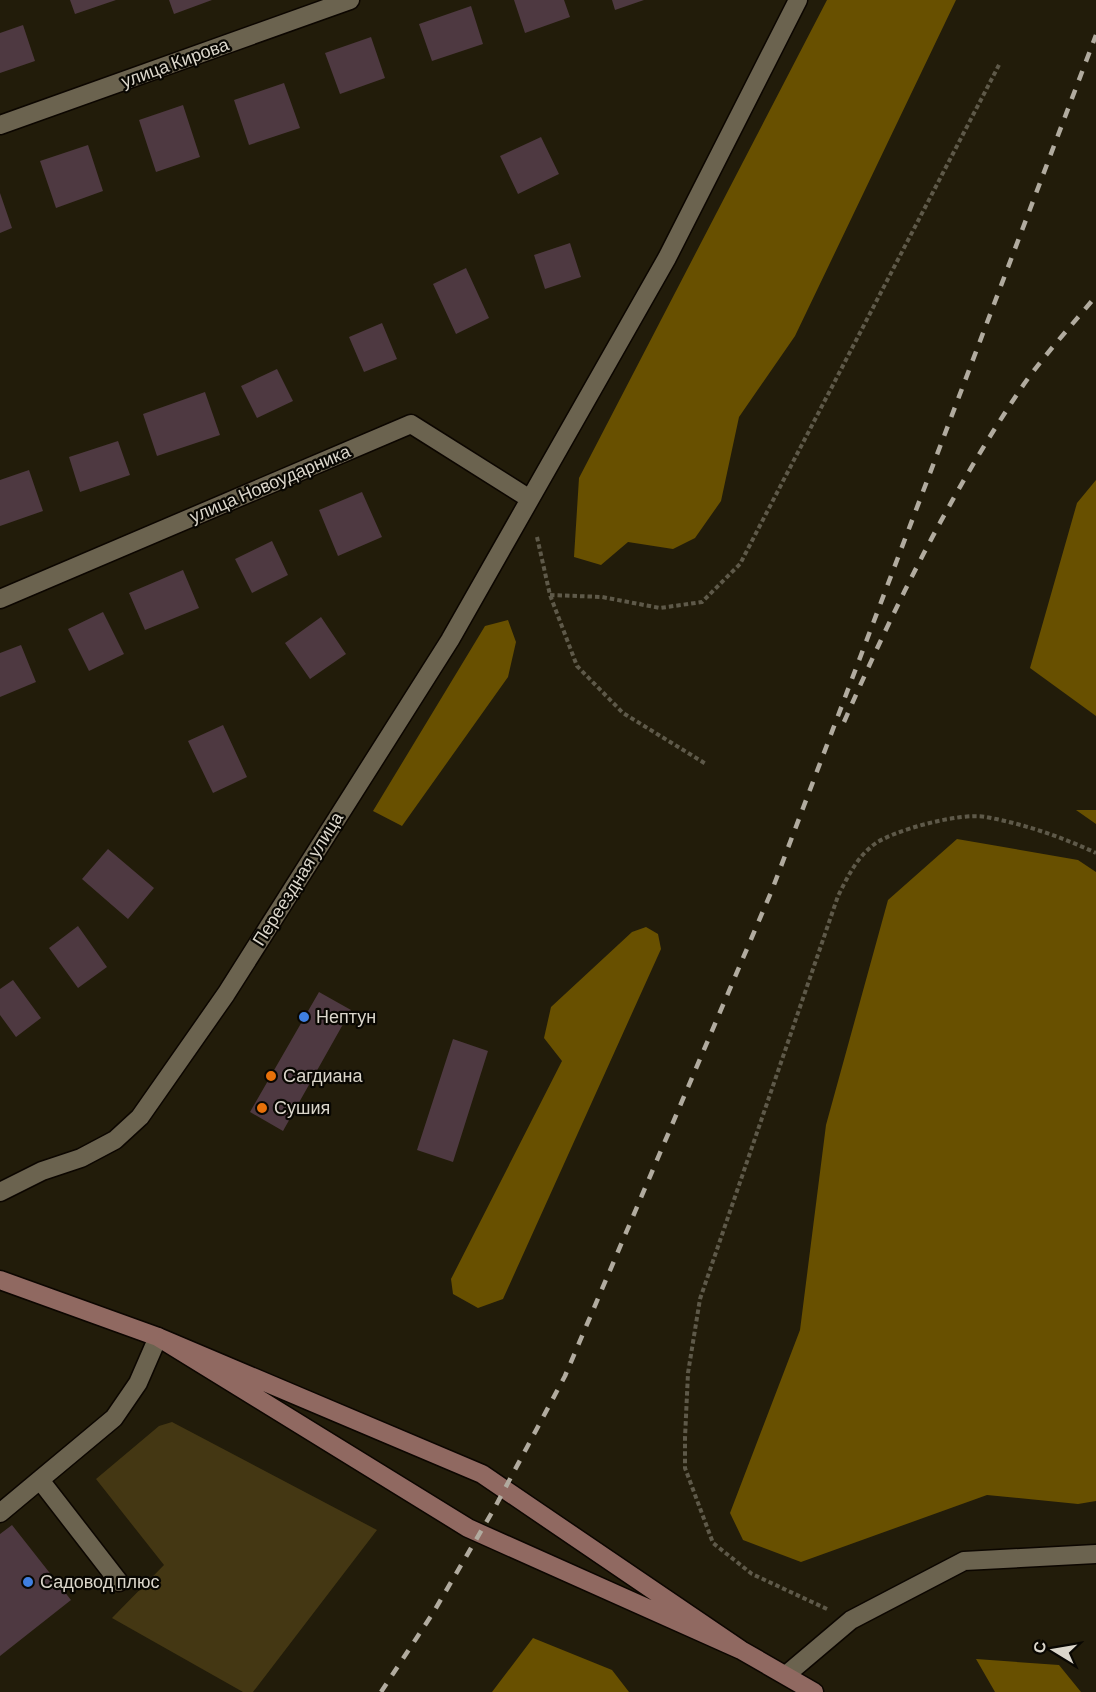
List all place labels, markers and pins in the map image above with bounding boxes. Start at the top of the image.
place label: Нептун [316,1005,376,1027]
marker: Нептун [297,1010,311,1024]
place label: Сагдиана [283,1064,363,1086]
marker: Сагдиана [264,1069,278,1083]
place label: Сушия [274,1096,330,1118]
marker: Сушия [255,1101,269,1115]
place label: Садовод плюс [40,1570,160,1592]
marker: Садовод плюс [21,1575,35,1589]

